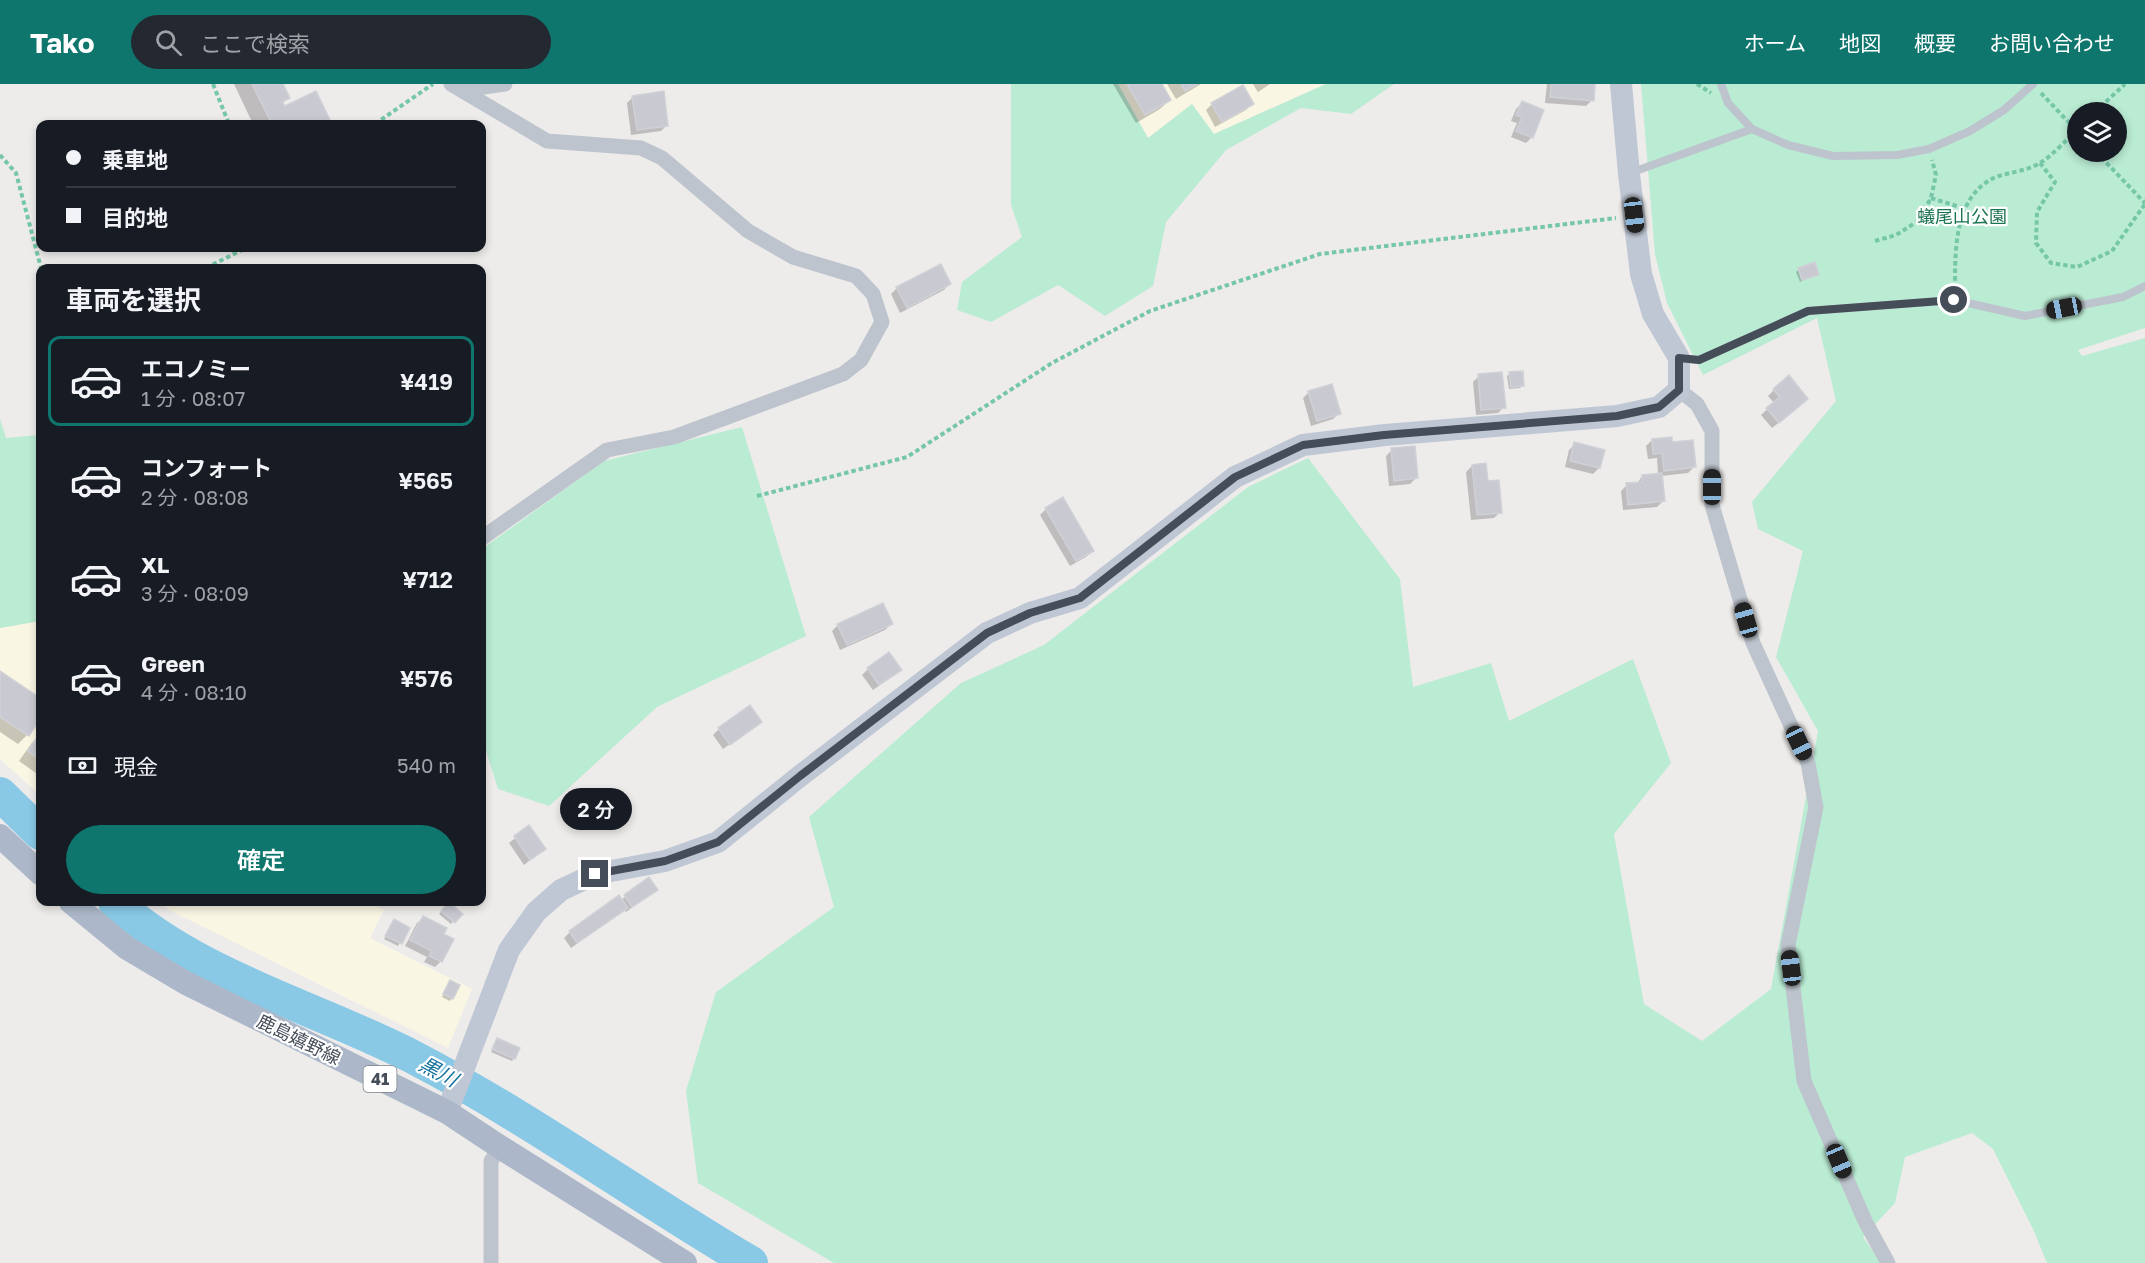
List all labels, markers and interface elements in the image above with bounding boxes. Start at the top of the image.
search box [131,15,551,69]
text: Tako [30,26,95,59]
icon: search [152,26,185,59]
text: ここで検索 [200,30,310,57]
text: ホーム [1744,30,1806,56]
text: 地図 [1839,30,1881,56]
text: 概要 [1914,30,1956,56]
text: お問い合わせ [1989,30,2115,56]
map controls [2067,102,2127,162]
button: layers [2067,102,2127,162]
text: 乗車地 [102,146,168,173]
car [1623,196,1645,234]
text: 目的地 [102,204,168,231]
park label: 蟻尾山公園 [1917,205,2007,227]
text: 車両を選択 [66,284,201,316]
route start [1940,286,1967,313]
car [2045,296,2083,320]
icon: car [69,354,123,408]
text: エコノミー [141,355,251,382]
text: ¥419 [400,368,453,395]
text: 1 分 · 08:07 [141,386,245,410]
icon: car [69,453,123,507]
text: コンフォート [141,454,272,481]
text: ¥565 [399,467,453,494]
car [1703,469,1721,505]
text: 2 分 · 08:08 [141,485,249,509]
text: XL [141,551,169,578]
icon: car [69,552,123,606]
text: ¥712 [403,566,453,593]
text: 3 分 · 08:09 [141,581,249,605]
car [1732,600,1760,640]
text: Green [141,650,205,677]
icon: car [69,651,123,705]
text: ¥576 [400,665,453,692]
text: 4 分 · 08:10 [141,680,247,704]
car [1783,723,1815,763]
icon: cash [66,749,99,782]
text: 現金 [114,753,158,780]
text: 540 m [397,753,456,777]
callout: 2 分 [559,787,631,829]
text: 2 分 [578,797,614,821]
button: 確定 [66,825,456,894]
route end [581,860,608,887]
car [1780,949,1802,987]
street label: 鹿島嬉野線 [254,1009,344,1069]
water label: 黒川 [416,1051,464,1092]
road number: 41 [364,1066,397,1092]
car [1824,1141,1854,1181]

